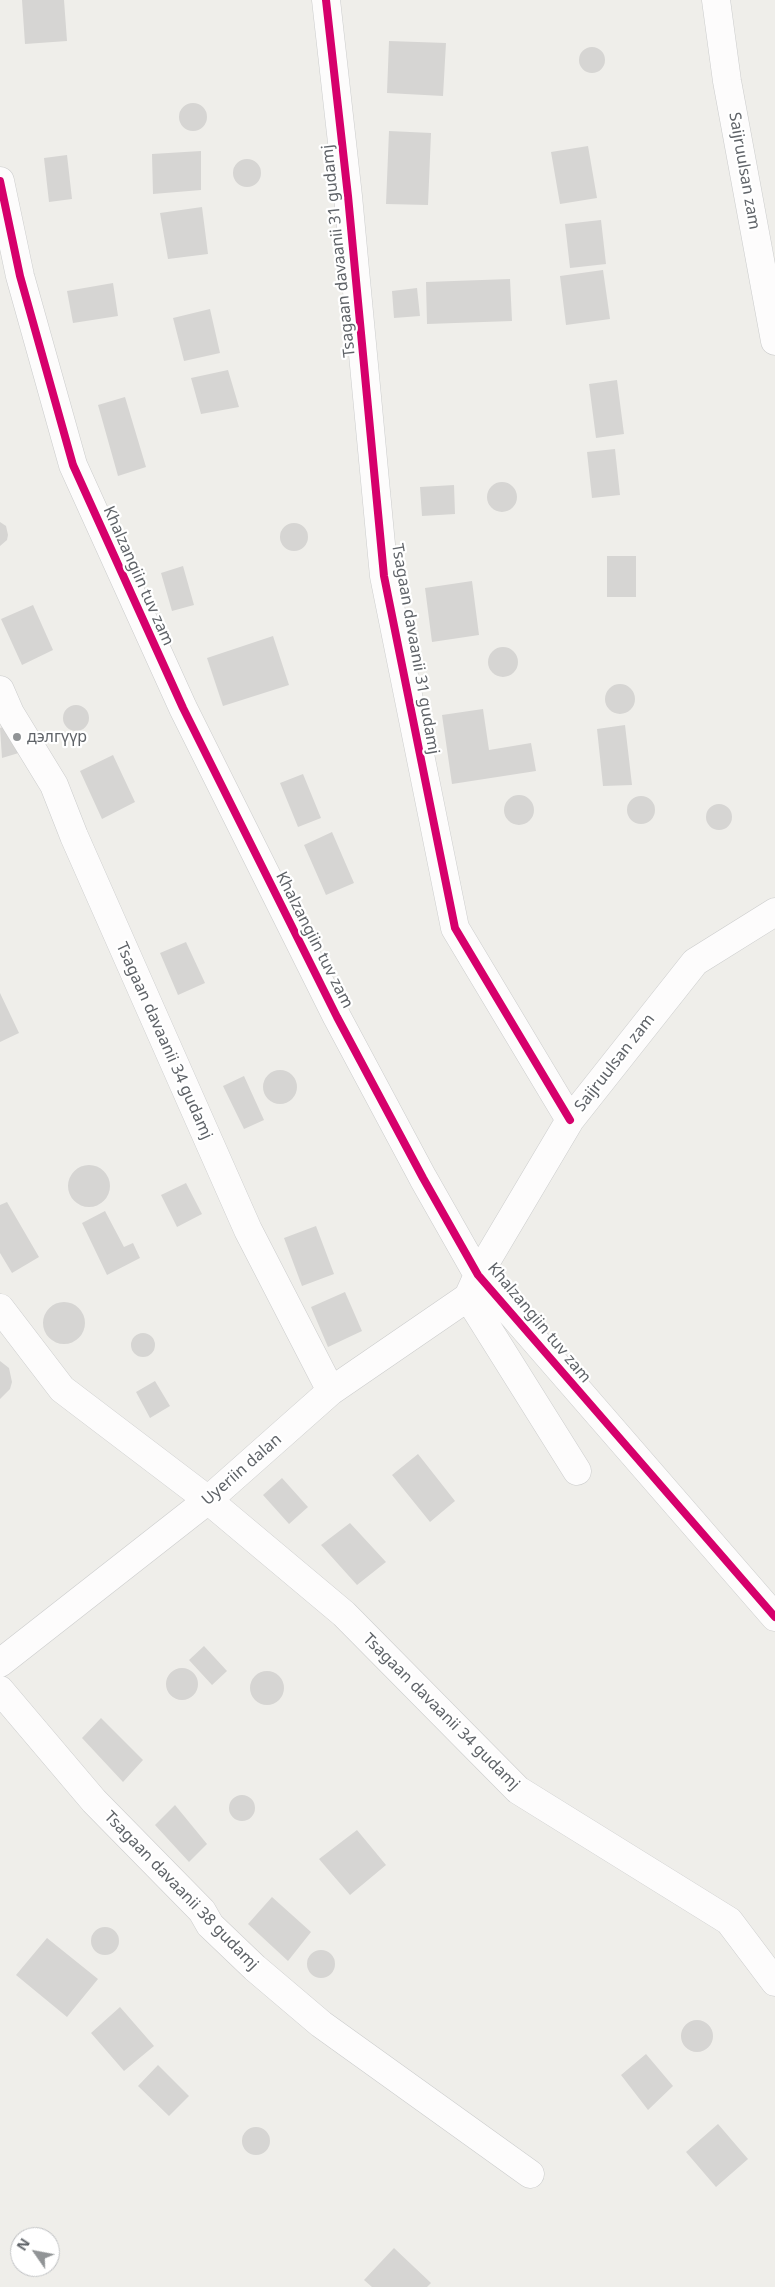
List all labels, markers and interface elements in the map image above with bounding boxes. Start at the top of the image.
street label: Saijruulsan zam [724,111,764,231]
street label: Tsagaan davaanii 31 gudamj [318,144,360,358]
street label: Khalzangiin tuv zam [99,503,177,649]
street label: Tsagaan davaanii 31 gudamj [387,542,443,756]
place label: дэлгүүр [27,727,87,747]
marker: дэлгүүр [11,731,23,743]
street label: Khalzangiin tuv zam [271,868,357,1012]
street label: Tsagaan davaanii 34 gudamj [112,939,216,1143]
street label: Saijruulsan zam [571,1010,659,1116]
street label: Khalzangiin tuv zam [483,1259,595,1387]
street label: Uyeriin dalan [198,1430,286,1510]
street label: Tsagaan davaanii 34 gudamj [359,1630,523,1794]
street label: Tsagaan davaanii 38 gudamj [100,1807,262,1975]
north arrow [10,2227,60,2277]
text: N [12,2234,34,2254]

